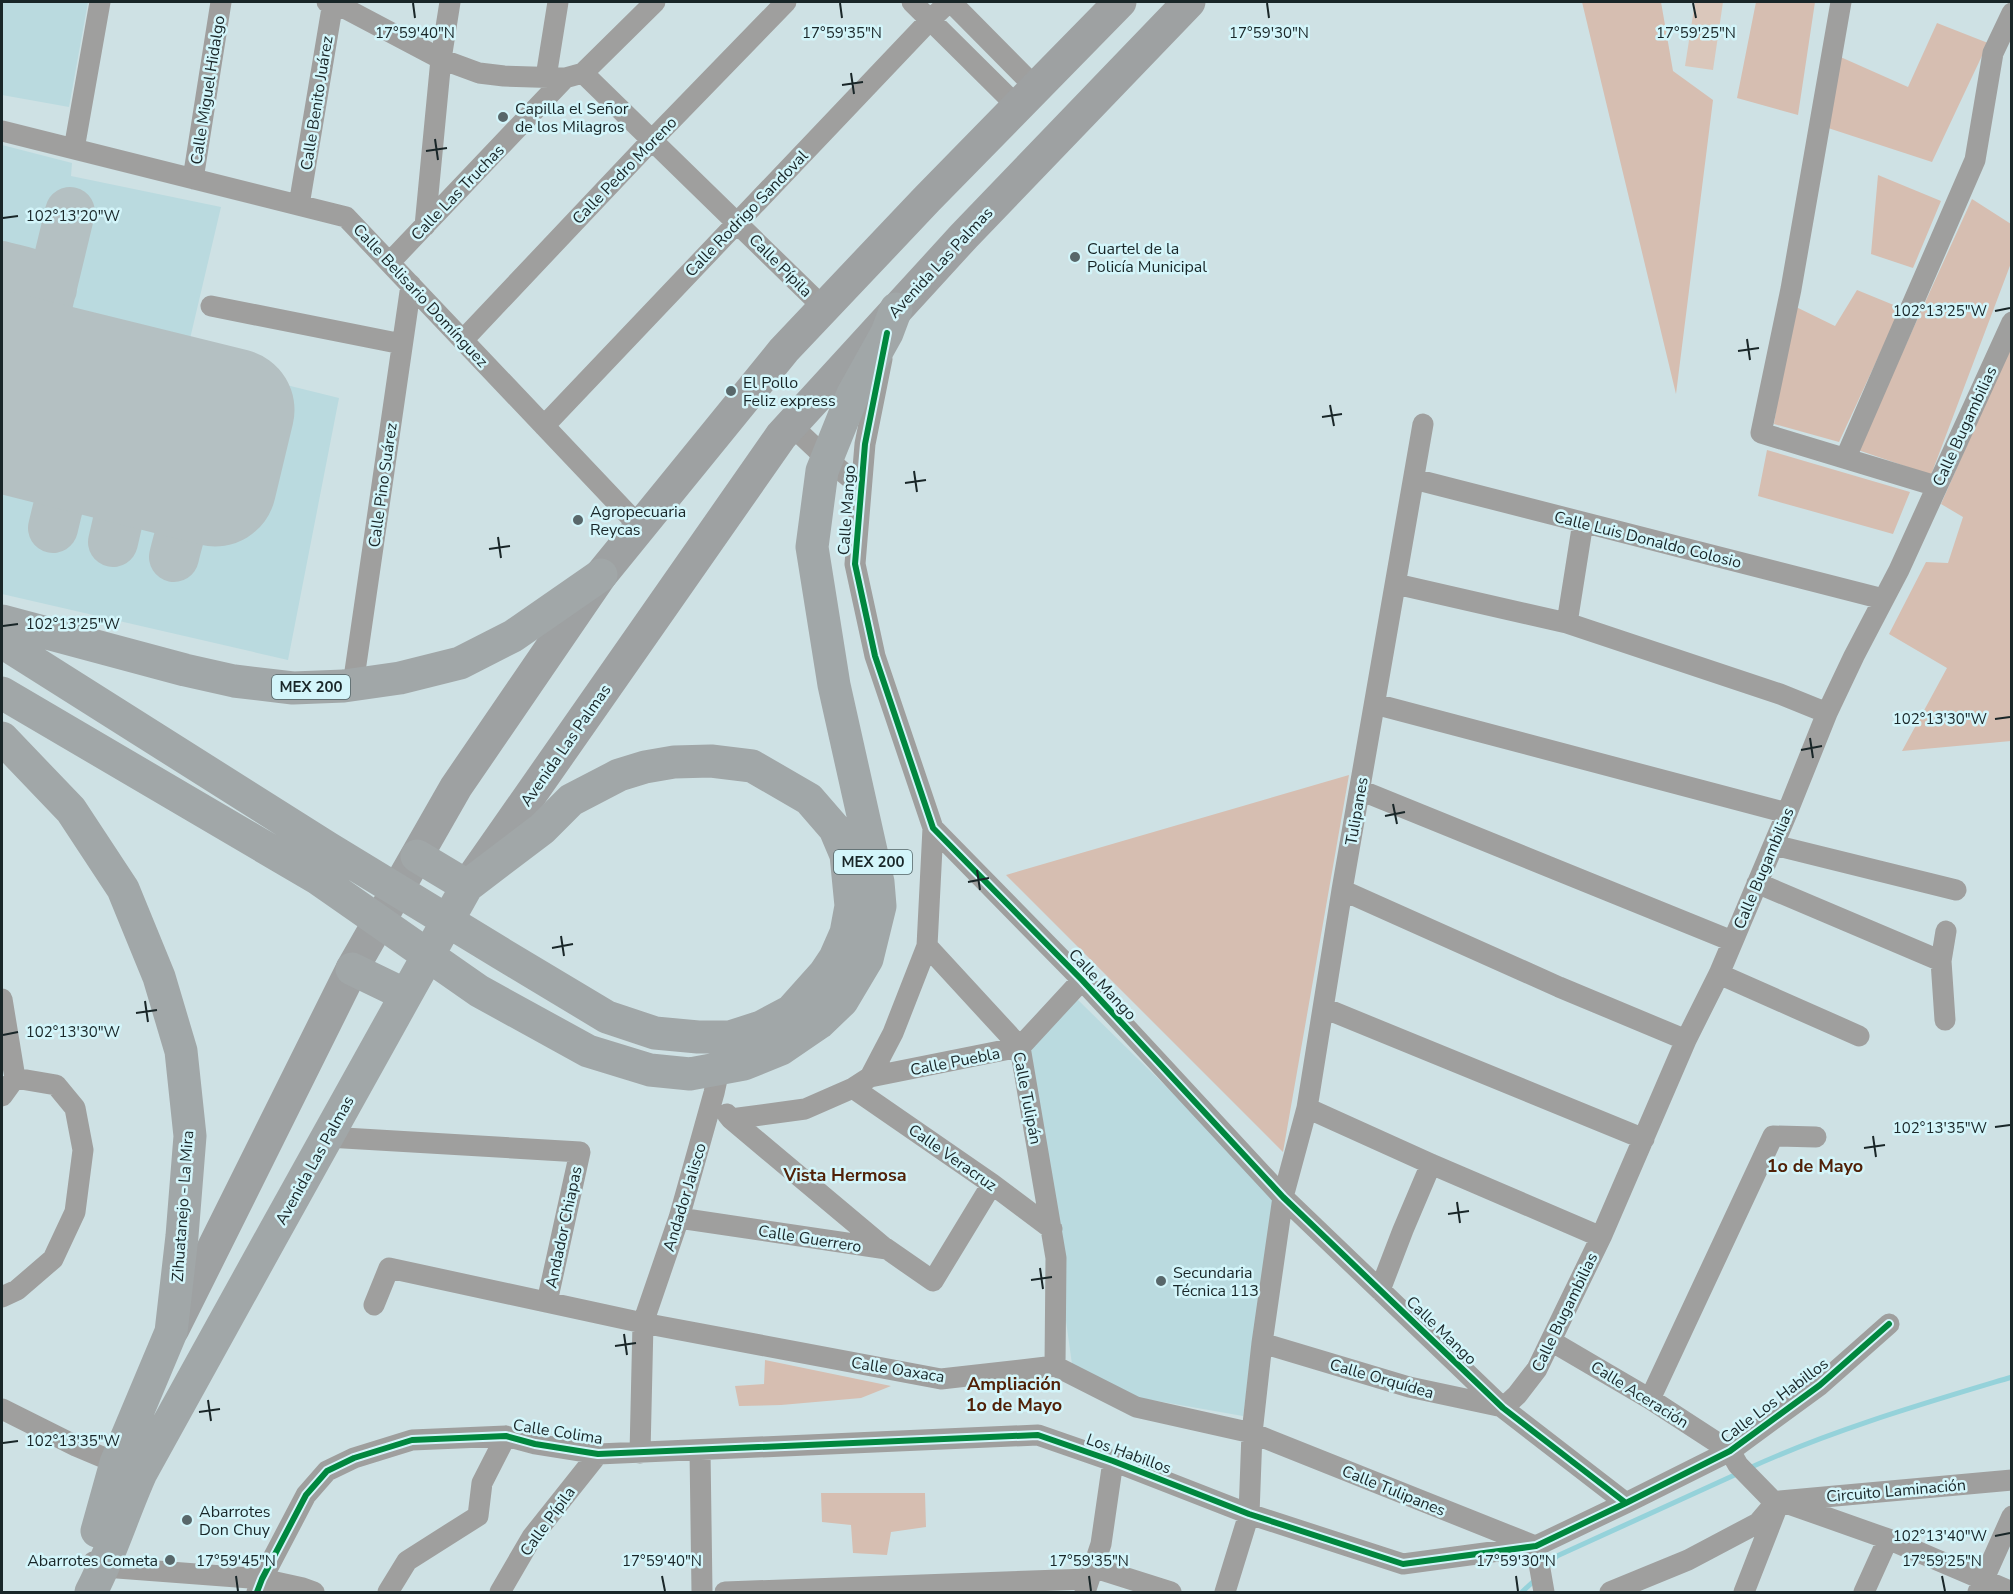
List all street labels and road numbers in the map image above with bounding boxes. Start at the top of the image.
street label: Calle Miguel Hidalgo [185,14,231,166]
street label: Calle Benito Juárez [296,34,338,172]
street label: Calle Pedro Moreno [568,112,682,229]
street label: Calle Las Truchas [406,140,509,246]
street label: Calle Rodrigo Sandoval [680,145,813,282]
street label: Avenida Las Palmas [883,202,998,323]
street label: Calle Belisario Domínguez [348,219,493,372]
street label: Calle Pípila [744,229,817,302]
street label: Calle Bugambilias [1927,363,2002,490]
street label: Calle Pino Suárez [363,421,403,549]
street label: Calle Mango [833,464,861,556]
street label: Calle Luis Donaldo Colosio [1552,506,1744,574]
road number: MEX 200 [272,675,350,699]
street label: Avenida Las Palmas [515,680,616,811]
street label: Tulipanes [1340,775,1374,847]
street label: Calle Bugambilias [1728,804,1799,933]
road number: MEX 200 [834,850,912,874]
street label: Calle Mango [1063,944,1141,1025]
street label: Calle Puebla [908,1042,1002,1081]
street label: Calle Tulipán [1007,1050,1047,1146]
street label: Avenida Las Palmas [270,1092,360,1229]
street label: Calle Veracruz [904,1119,1001,1196]
street label: Zihuatanejo - La Mira [167,1130,199,1283]
street label: Andador Jalisco [658,1140,712,1254]
street label: Andador Chiapas [540,1164,588,1290]
street label: Calle Guerrero [757,1220,863,1258]
street label: Calle Bugambilias [1527,1249,1603,1376]
street label: Calle Mango [1401,1291,1482,1370]
street label: Calle Oaxaca [850,1352,946,1388]
street label: Calle Los Habillos [1716,1353,1833,1449]
street label: Calle Orquídea [1327,1354,1436,1404]
street label: Calle Aceración [1586,1356,1693,1434]
street label: Calle Colima [511,1414,604,1450]
street label: Los Habillos [1083,1428,1174,1479]
street label: Calle Tulipanes [1339,1460,1449,1522]
street label: Circuito Laminación [1825,1474,1967,1508]
street label: Calle Pípila [515,1482,581,1561]

